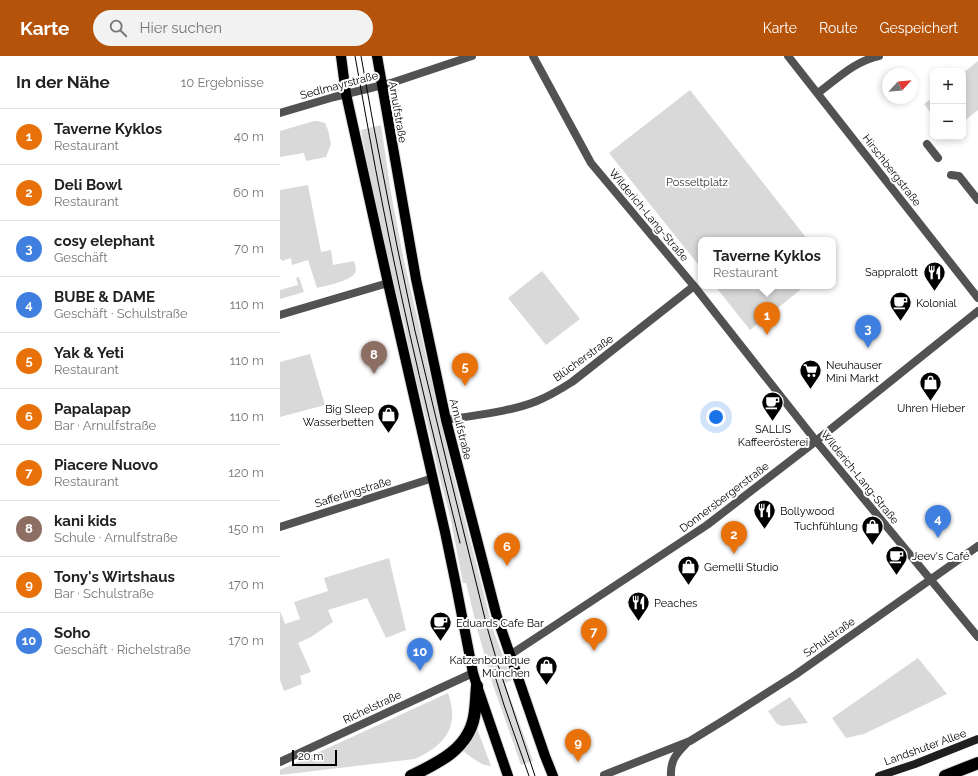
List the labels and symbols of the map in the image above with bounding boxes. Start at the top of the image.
north arrow [882,68,918,104]
street label: Sedlmayrstraße [299,69,380,102]
street label: Arnulfstraße [386,80,409,144]
street label: Hirschbergstraße [860,132,924,209]
street label: Wilderich-Lang-Straße [606,167,691,265]
park label: Posseltplatz [666,176,729,189]
restaurant icon: Sappralott [921,259,947,292]
place label: Sappralott [865,266,918,279]
cafe icon: Kolonial [887,290,913,323]
place label: Kolonial [916,297,957,310]
pin: 1 [754,302,780,335]
pin: 3 [855,315,881,348]
street label: Blücherstraße [551,332,616,385]
pin: 8 [361,341,387,374]
pin: 5 [452,353,478,386]
supermarket icon: Neuhauser Mini Markt [797,358,823,391]
place label: Neuhauser Mini Markt [826,359,882,385]
shop icon: Uhren Hieber [918,369,944,402]
cafe icon: SALLIS Kaffeerösterei [760,390,786,423]
street label: Arnulfstraße [447,397,474,461]
shop icon: Big Sleep Wasserbetten [376,402,402,435]
place label: Uhren Hieber [897,402,965,415]
place label: Big Sleep Wasserbetten [303,403,374,429]
your location [706,407,726,427]
place label: SALLIS Kaffeerösterei [738,423,808,449]
street label: Wilderich-Lang-Straße [818,428,902,527]
street label: Donnersbergerstraße [677,459,772,535]
street label: Safferlingstraße [313,475,393,510]
restaurant icon: Bollywood [752,498,778,531]
place label: Bollywood [780,505,834,518]
pin: 4 [925,505,951,538]
shop icon: Tuchfühlung [860,513,886,546]
place label: Tuchfühlung [794,520,858,533]
pin: 2 [721,521,747,554]
pin: 6 [494,533,520,566]
cafe icon: Jeev's Café [884,543,910,576]
place label: Jeev's Café [912,550,970,563]
shop icon: Gemelli Studio [675,554,701,587]
place label: Gemelli Studio [704,561,779,574]
restaurant icon: Peaches [626,590,652,623]
place label: Peaches [654,597,697,610]
cafe icon: Eduards Cafe Bar [427,610,453,643]
street label: Schulstraße [801,615,858,660]
place label: Eduards Cafe Bar [456,617,544,630]
pin: 7 [581,618,607,651]
pin: 10 [407,638,433,671]
shop icon: Katzenboutique München [533,653,559,686]
place label: Katzenboutique München [449,654,531,680]
street label: Richelstraße [341,688,404,727]
street label: Landshuter Allee [882,726,968,768]
pin: 9 [565,729,591,762]
scale bar [292,748,337,767]

